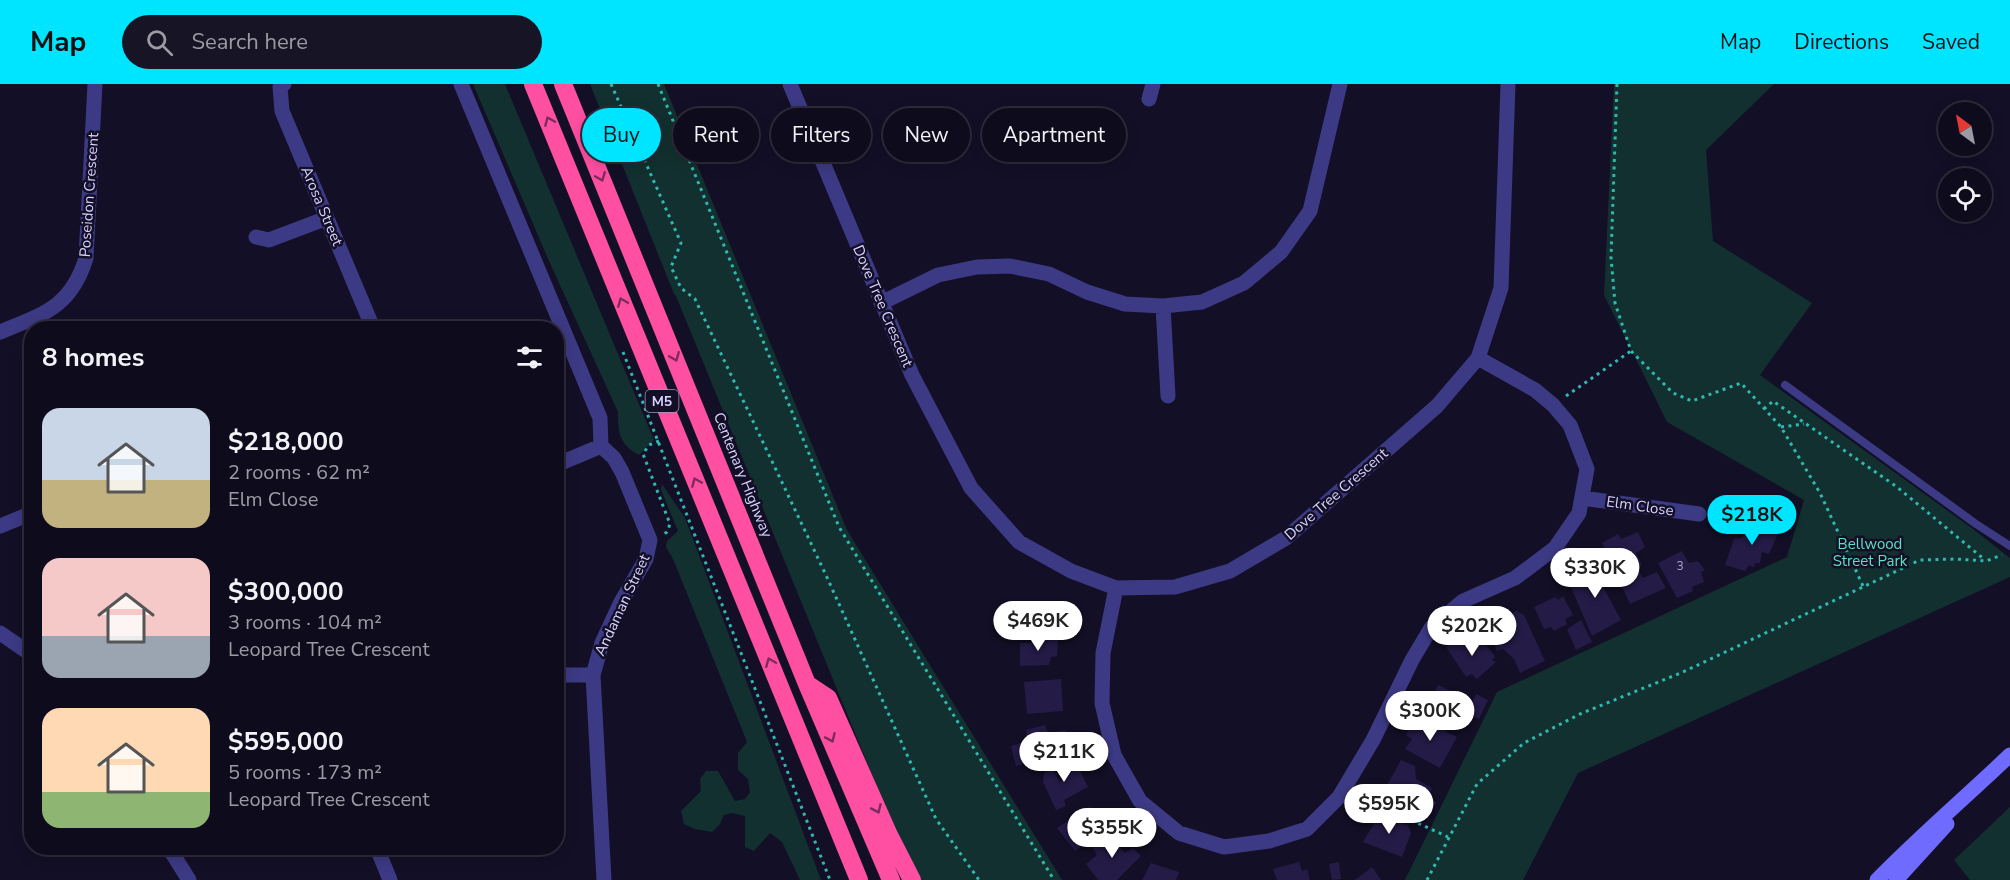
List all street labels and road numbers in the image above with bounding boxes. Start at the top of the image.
street label: Poseidon Crescent [75,131,103,258]
street label: Arosa Street [296,163,348,249]
street label: Dove Tree Crescent [848,242,918,371]
road number: M5 [646,390,678,412]
street label: Centenary Highway [709,409,777,541]
street label: Dove Tree Crescent [1280,443,1393,544]
street label: Elm Close [1605,491,1675,521]
street label: Andaman Street [590,550,655,659]

